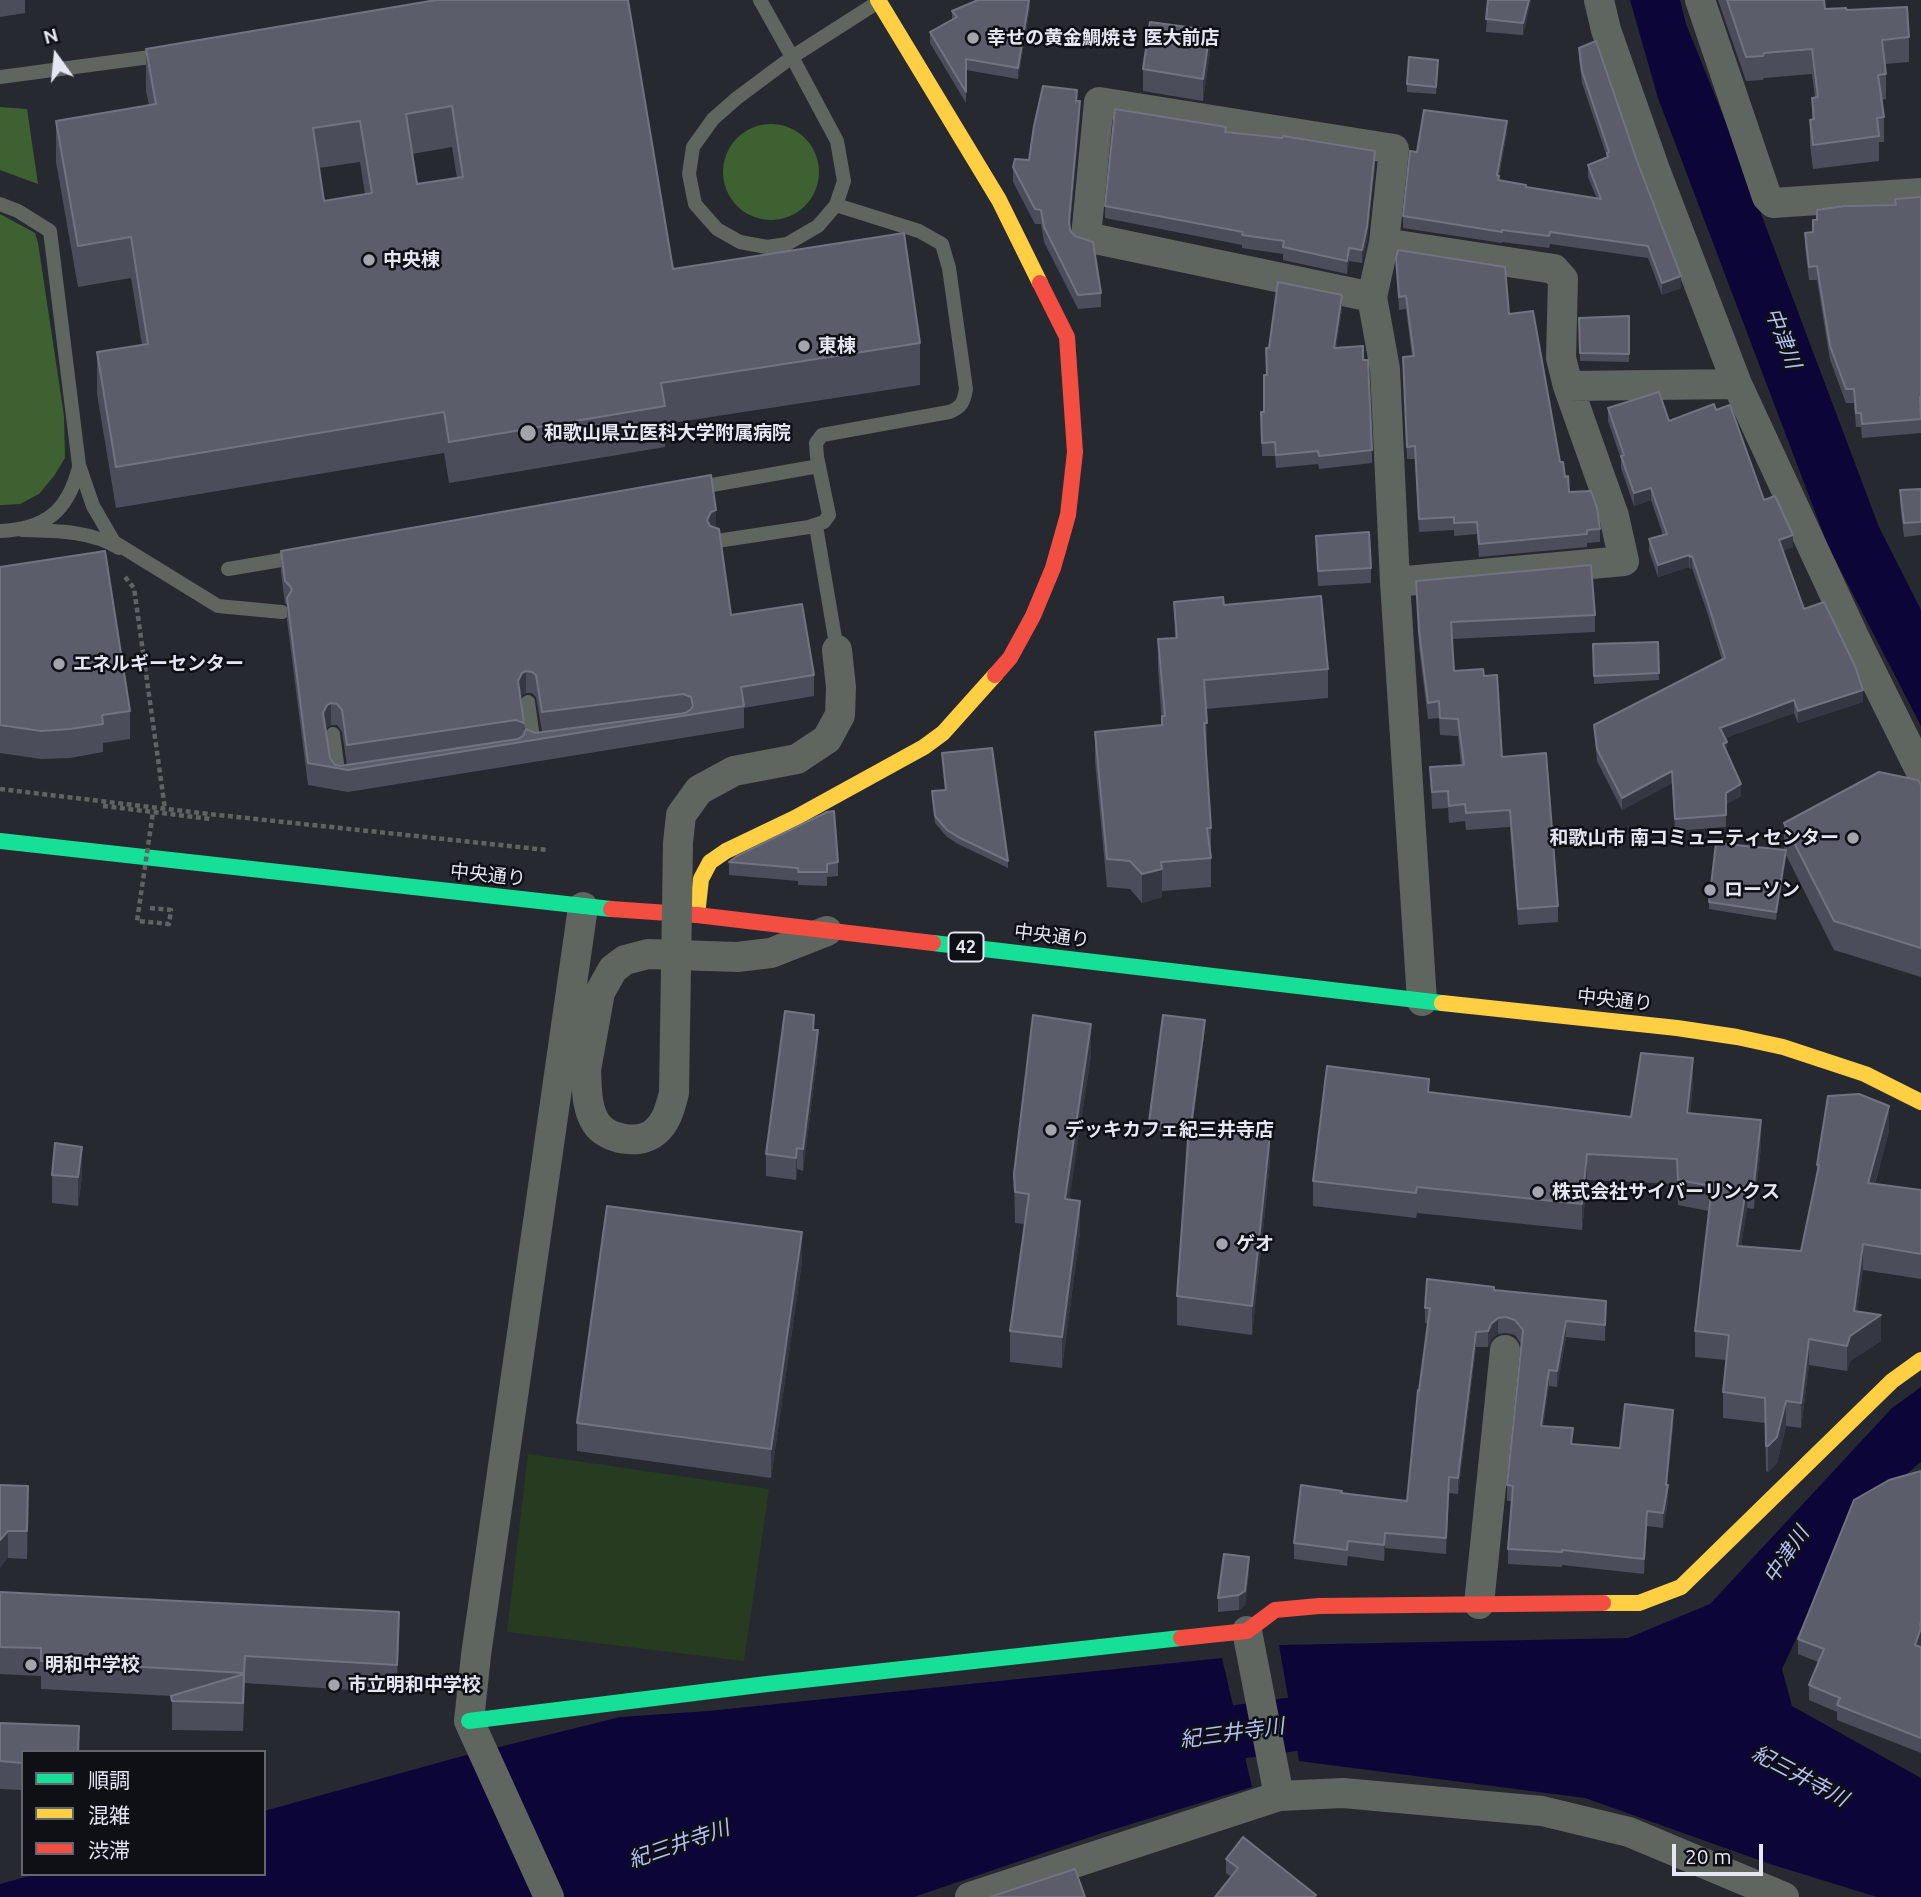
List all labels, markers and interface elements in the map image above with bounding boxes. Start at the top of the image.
north arrow [21,21,91,91]
text: N [41,23,60,48]
place label: 幸せの黄金鯛焼き 医大前店 [987,27,1220,49]
marker: 幸せの黄金鯛焼き 医大前店 [965,30,981,46]
place label: 中央棟 [383,249,440,271]
marker: 中央棟 [361,252,377,268]
water label: 中津川 [1760,304,1806,372]
place label: 東棟 [818,335,856,357]
marker: 東棟 [796,338,812,354]
place label: 和歌山県立医科大学附属病院 [544,422,791,444]
marker: 和歌山県立医科大学附属病院 [518,423,538,443]
place label: エネルギーセンター [73,653,244,675]
marker: エネルギーセンター [51,656,67,672]
place label: 和歌山市 南コミュニティセンター [1549,827,1839,849]
marker: 和歌山市 南コミュニティセンター [1845,830,1861,846]
street label: 中央通り [449,860,527,890]
place label: ローソン [1724,879,1800,901]
marker: ローソン [1702,882,1718,898]
street label: 中央通り [1013,920,1091,952]
road number: 42 [948,932,984,962]
street label: 中央通り [1576,985,1654,1015]
place label: デッキカフェ紀三井寺店 [1065,1119,1274,1141]
marker: デッキカフェ紀三井寺店 [1043,1122,1059,1138]
place label: 株式会社サイバーリンクス [1552,1181,1780,1203]
marker: 株式会社サイバーリンクス [1530,1184,1546,1200]
place label: ゲオ [1236,1233,1274,1255]
marker: ゲオ [1214,1236,1230,1252]
water label: 中津川 [1758,1522,1814,1588]
place label: 明和中学校 [45,1654,140,1676]
marker: 明和中学校 [23,1657,39,1673]
place label: 市立明和中学校 [348,1674,481,1696]
marker: 市立明和中学校 [326,1677,342,1693]
water label: 紀三井寺川 [1178,1713,1286,1753]
water label: 紀三井寺川 [1748,1740,1852,1812]
legend [21,1750,266,1876]
text: 順調 [88,1768,130,1792]
text: 混雑 [88,1803,130,1827]
water label: 紀三井寺川 [625,1815,733,1873]
scale bar [1676,1830,1767,1874]
text: 渋滞 [88,1838,130,1862]
text: 20 m [1685,1844,1732,1868]

